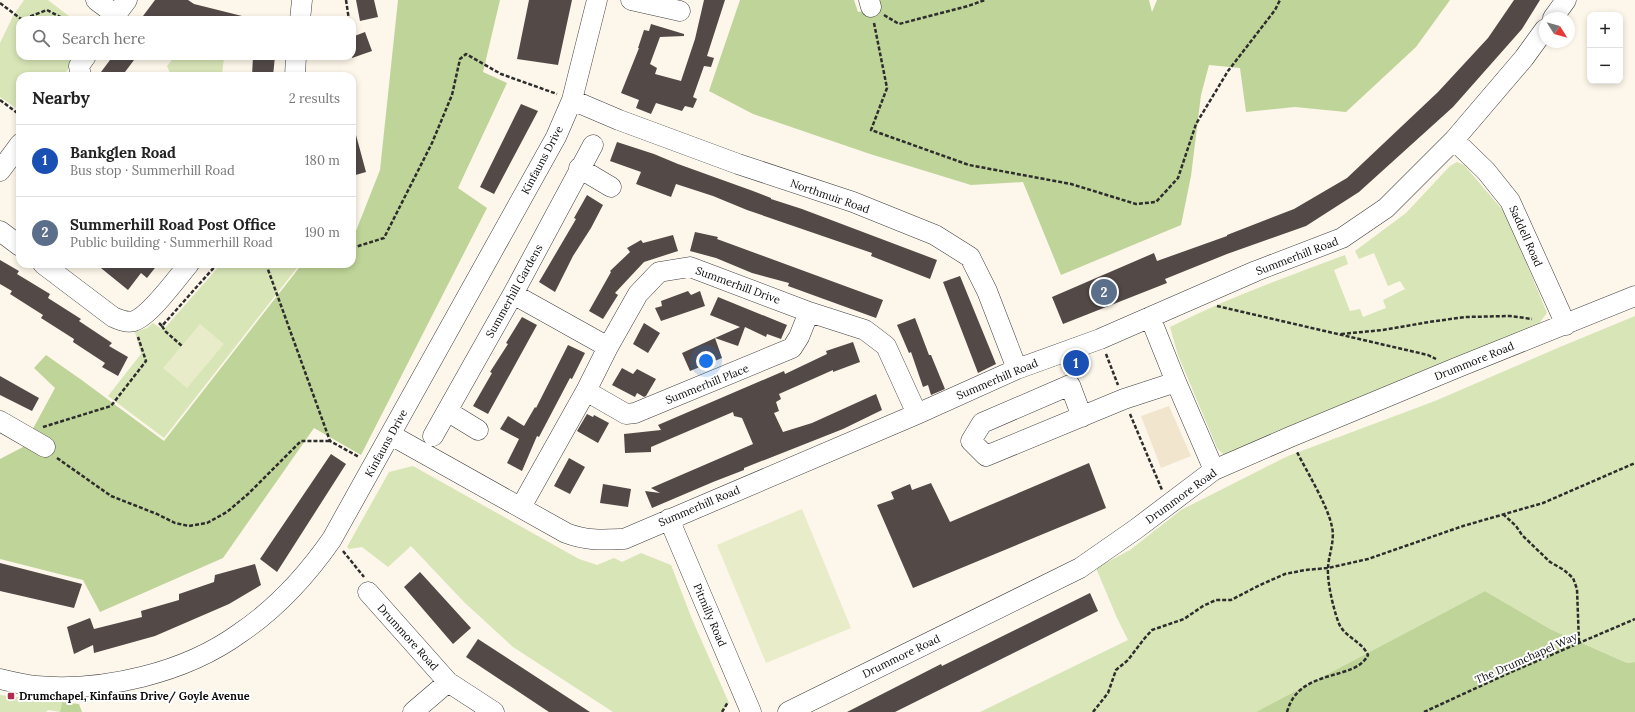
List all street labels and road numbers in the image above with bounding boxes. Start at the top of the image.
street label: Kinfauns Drive [518,123,566,197]
street label: Northmuir Road [788,176,872,216]
street label: Saddell Road [1506,203,1546,269]
street label: Summerhill Road [1254,234,1341,278]
street label: Summerhill Gardens [483,242,545,340]
street label: Summerhill Drive [694,263,782,307]
street label: Drummore Road [1432,338,1516,383]
street label: Summerhill Road [954,355,1040,402]
street label: Summerhill Place [663,361,751,407]
street label: Kinfauns Drive [362,407,410,479]
street label: Drummore Road [1143,465,1220,527]
street label: Summerhill Road [656,482,742,529]
street label: Pitmilly Road [690,581,730,649]
street label: Drummore Road [374,601,442,673]
street label: The Drumchapel Way [1473,629,1579,687]
street label: Drummore Road [860,631,943,681]

